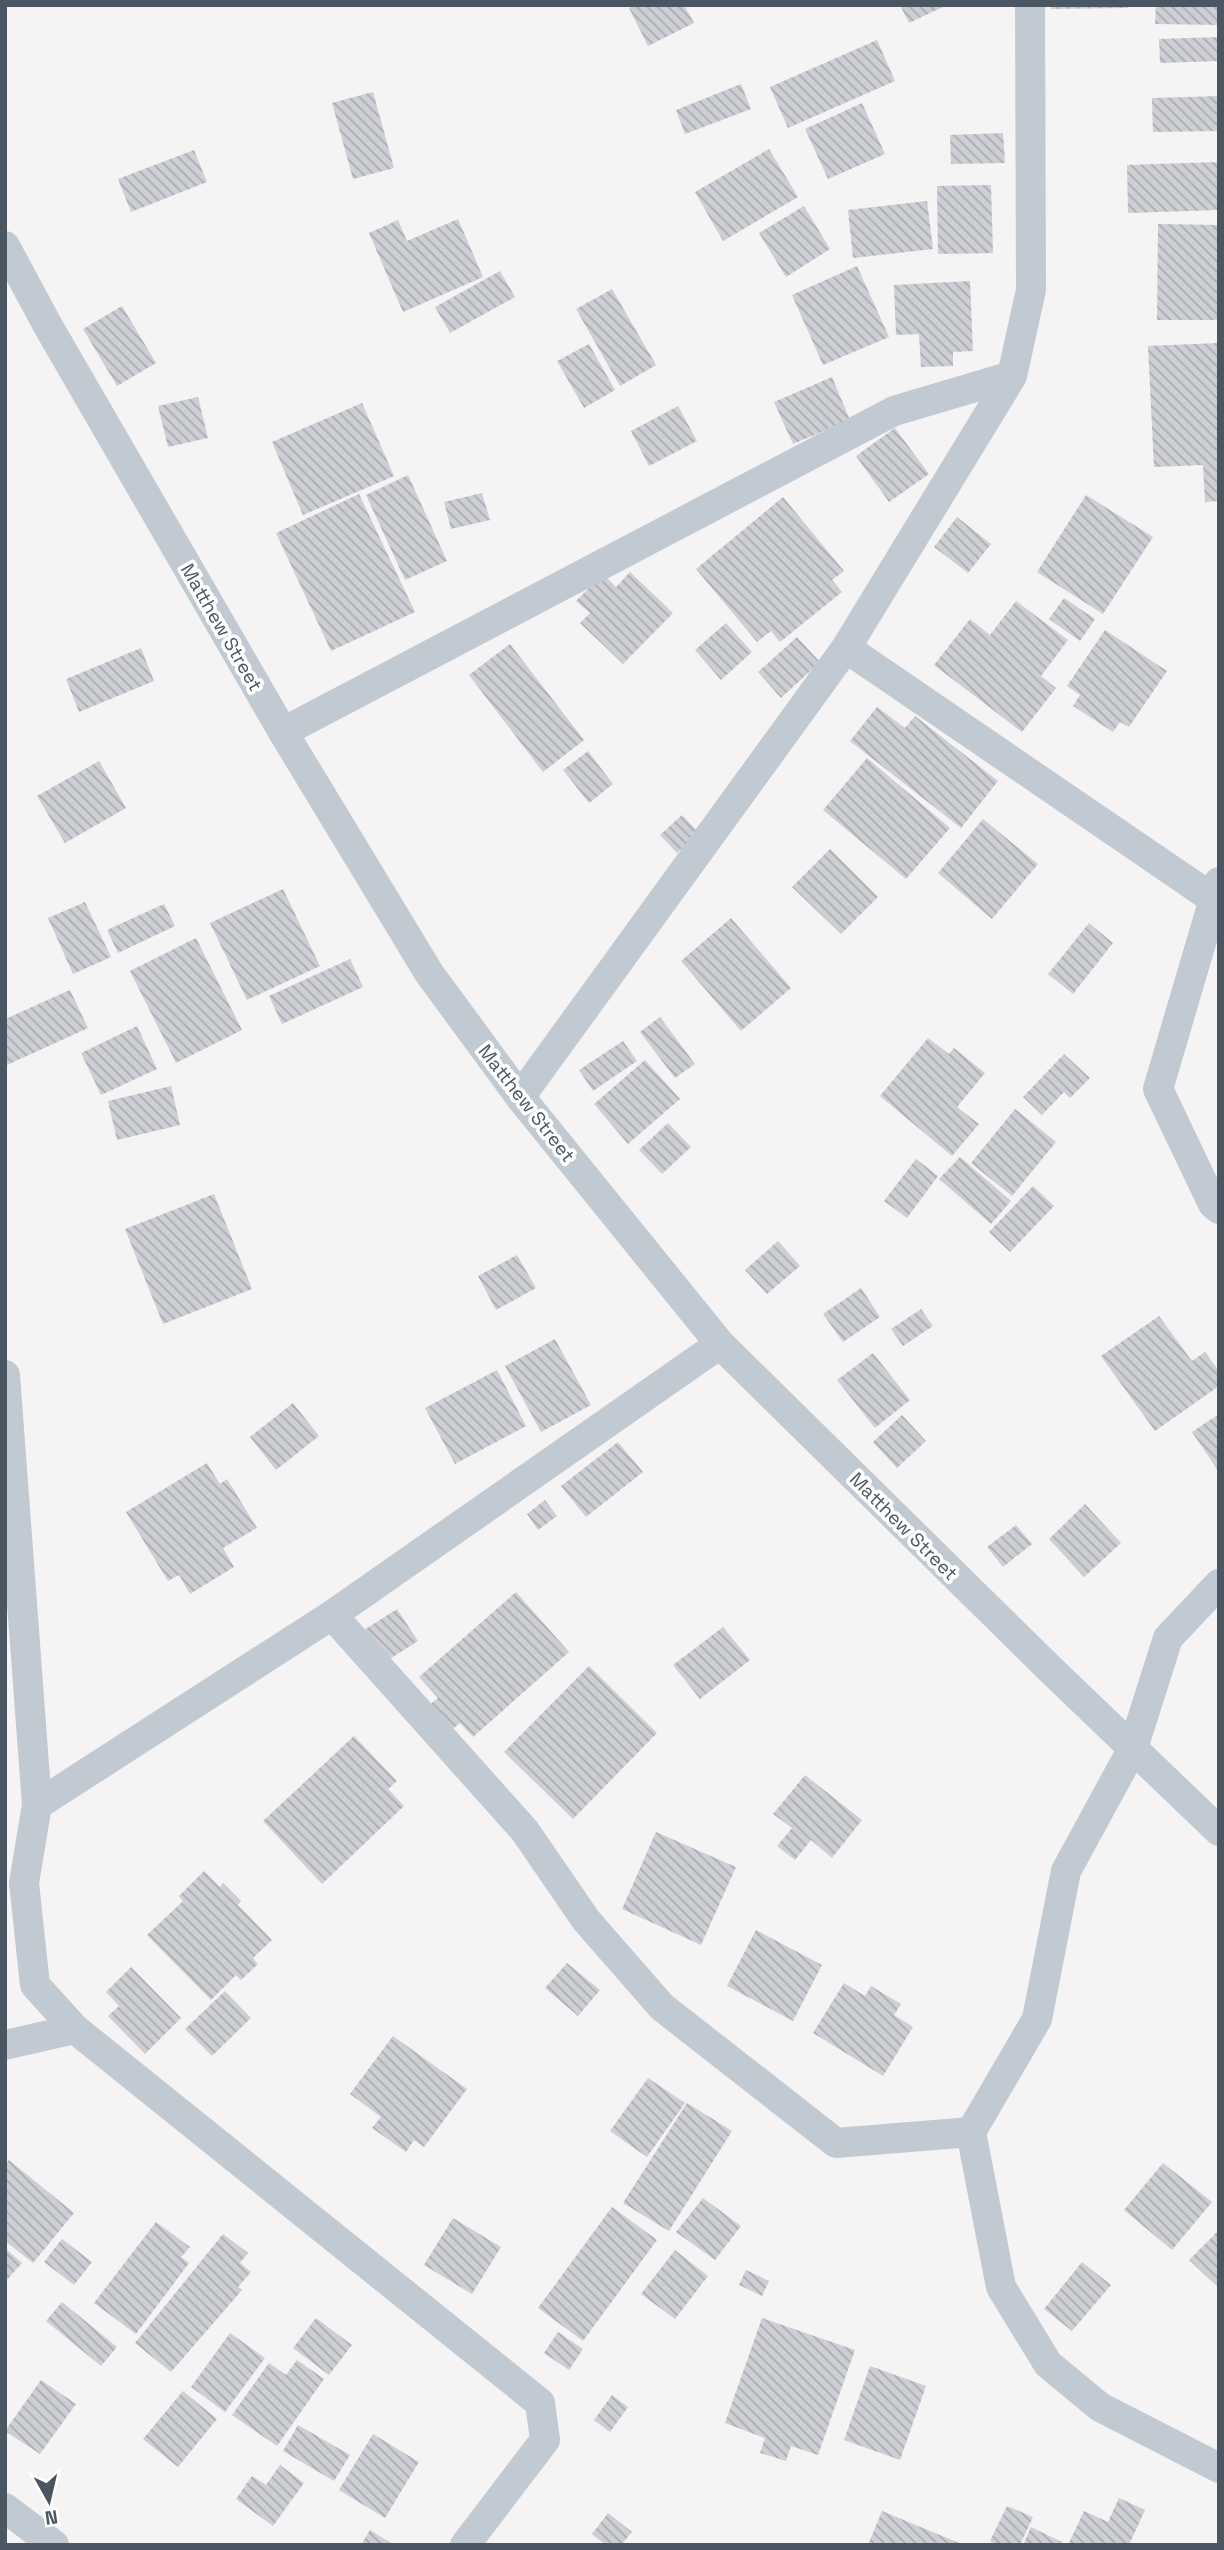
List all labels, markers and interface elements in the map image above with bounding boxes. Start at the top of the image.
street label: Matthew Street [175,559,268,695]
street label: Matthew Street [473,1039,581,1167]
street label: Matthew Street [844,1467,963,1586]
north arrow [14,2466,84,2536]
text: N [43,2504,59,2531]

